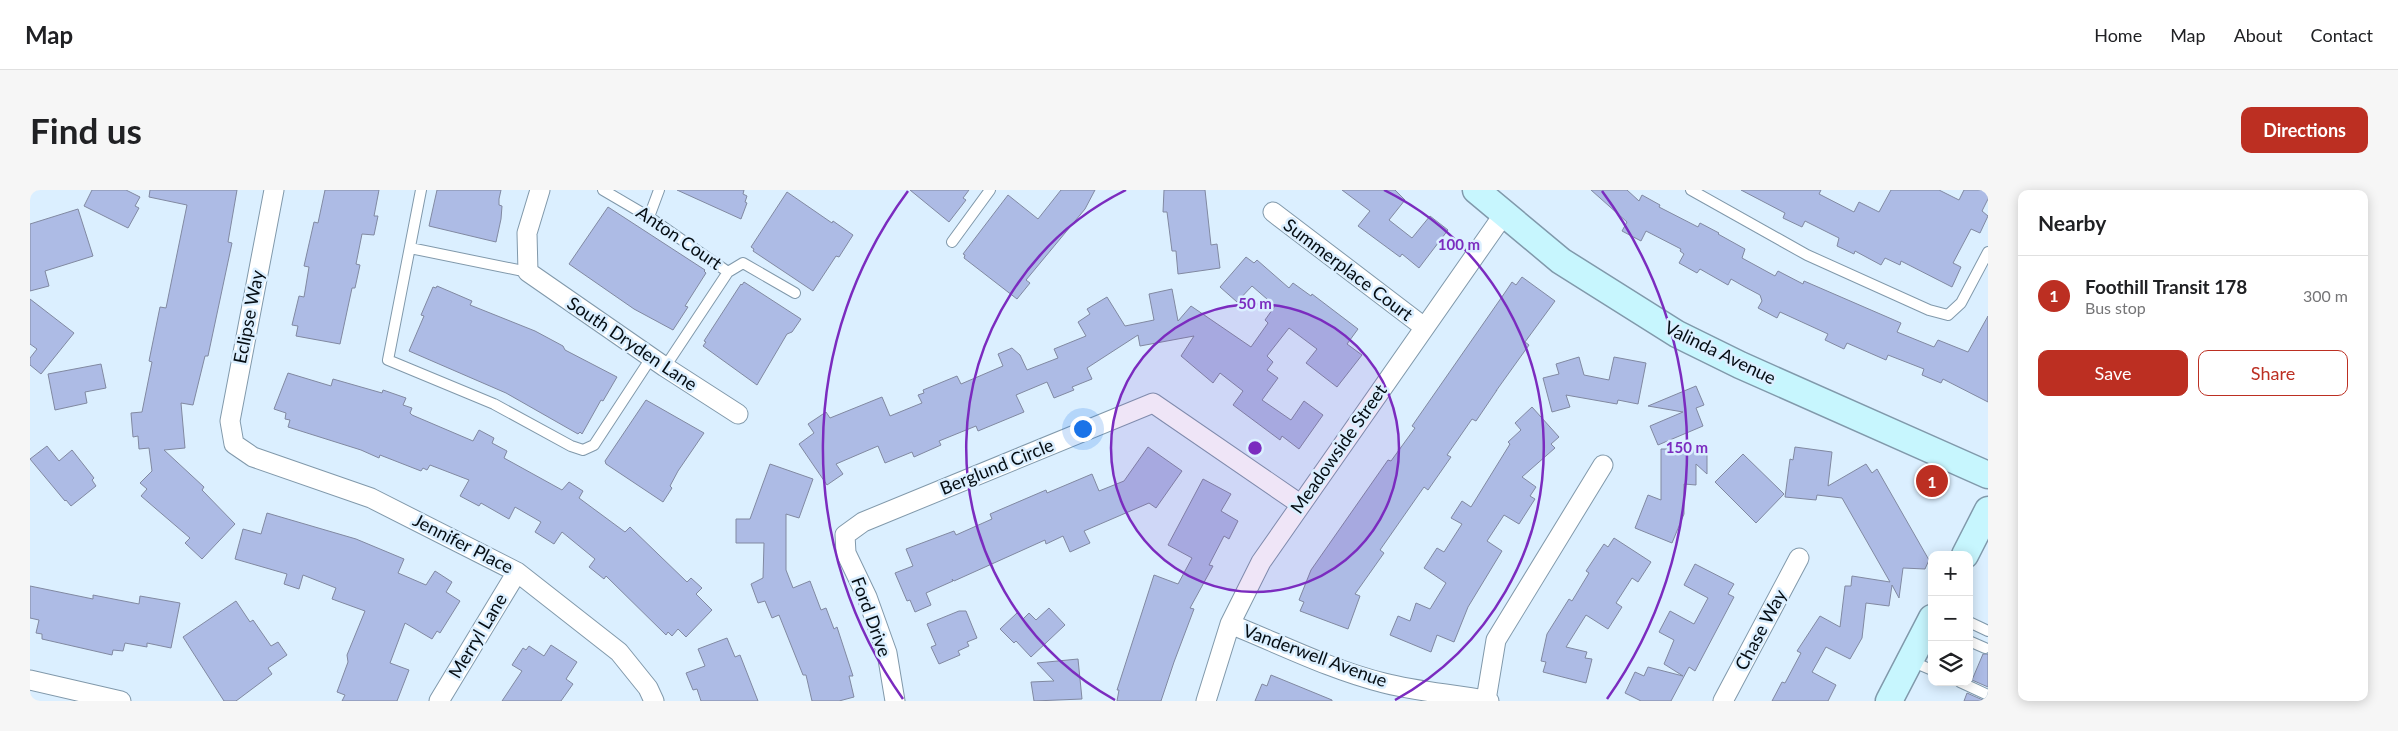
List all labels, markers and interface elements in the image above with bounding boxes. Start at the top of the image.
text: Map [25,20,73,49]
text: Home [2094,24,2142,46]
text: Map [2170,24,2206,46]
text: About [2234,24,2283,46]
text: Contact [2311,24,2373,46]
button: Directions [2241,107,2368,153]
text: Find us [30,109,142,151]
street label: Anton Court [633,201,727,274]
text: Nearby [2038,210,2106,235]
street label: Summerplace Court [1280,213,1418,325]
text: 100 m [1438,235,1480,253]
street label: Eclipse Way [228,268,268,365]
text: Foothill Transit 178 [2085,275,2247,298]
text: 1 [2049,286,2059,305]
text: 300 m [2303,286,2348,305]
street label: South Dryden Lane [563,292,702,395]
text: 50 m [1238,294,1272,312]
text: Bus stop [2085,298,2146,317]
street label: Valinda Avenue [1661,316,1780,389]
button: Save [2038,350,2188,396]
button: Share [2198,350,2348,396]
street label: Meadowside Street [1285,379,1391,517]
your location [1070,416,1096,442]
street label: Berglund Circle [937,433,1057,499]
text: 150 m [1666,438,1708,456]
centre of rings [1246,439,1264,457]
pin: 1 [1916,462,1948,500]
street label: Jennifer Place [410,508,517,578]
map controls [1928,551,1973,686]
button: + [1928,551,1973,596]
street label: Ford Drive [847,574,897,660]
street label: Chase Way [1730,585,1791,674]
street label: Merryl Lane [443,589,511,682]
button: − [1928,596,1973,641]
street label: Vanderwell Avenue [1240,619,1390,691]
button: layers [1928,641,1973,686]

